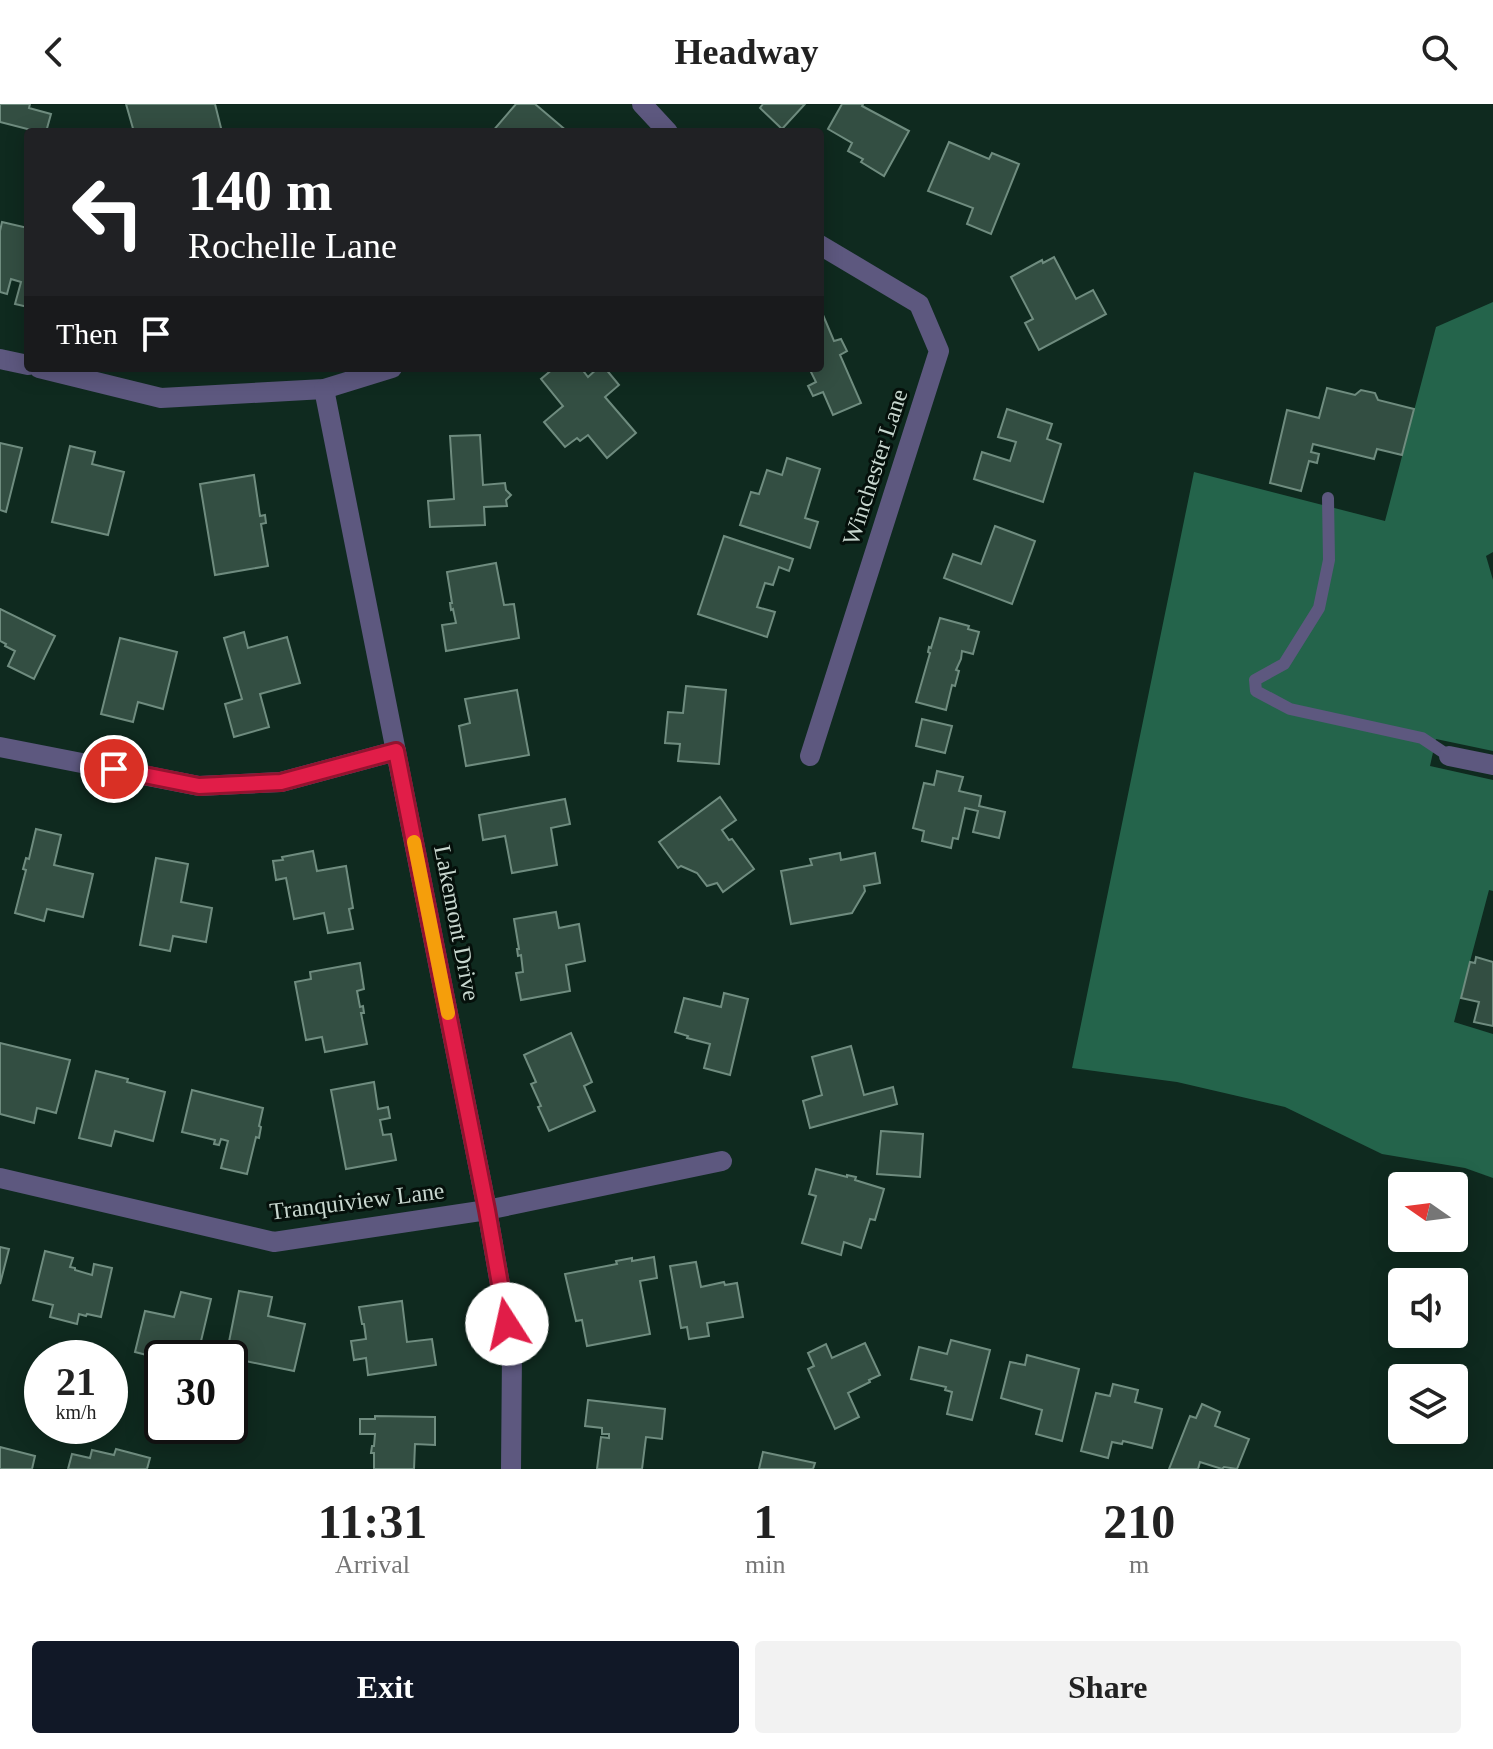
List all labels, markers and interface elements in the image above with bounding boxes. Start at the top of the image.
icon: back [32,30,76,74]
icon: search [1417,30,1461,74]
text: Headway [675,32,819,72]
icon: left [56,160,160,264]
text: 140 m [188,160,333,222]
text: Rochelle Lane [188,226,397,266]
icon: arrive [134,312,178,356]
text: Then [56,317,118,350]
street label: Winchester Lane [838,386,912,548]
pin [80,735,148,803]
icon: arrive [92,747,136,791]
street label: Lakemont Drive [429,843,485,1003]
north arrow [1388,1172,1468,1252]
map controls [1388,1172,1468,1444]
street label: Tranquiview Lane [268,1177,446,1225]
button: sound [1388,1268,1468,1348]
position arrow [465,1282,549,1366]
speed limit sign: 30 [144,1340,248,1444]
text: 21 [56,1359,96,1404]
button: layers [1388,1364,1468,1444]
text: km/h [55,1401,97,1423]
text: 11:31 [318,1495,427,1548]
text: 1 [753,1495,777,1548]
text: 210 [1103,1495,1175,1548]
text: Arrival [335,1550,410,1579]
text: min [745,1550,785,1579]
text: m [1129,1550,1149,1579]
button: Exit [32,1641,739,1733]
button: Share [755,1641,1461,1733]

